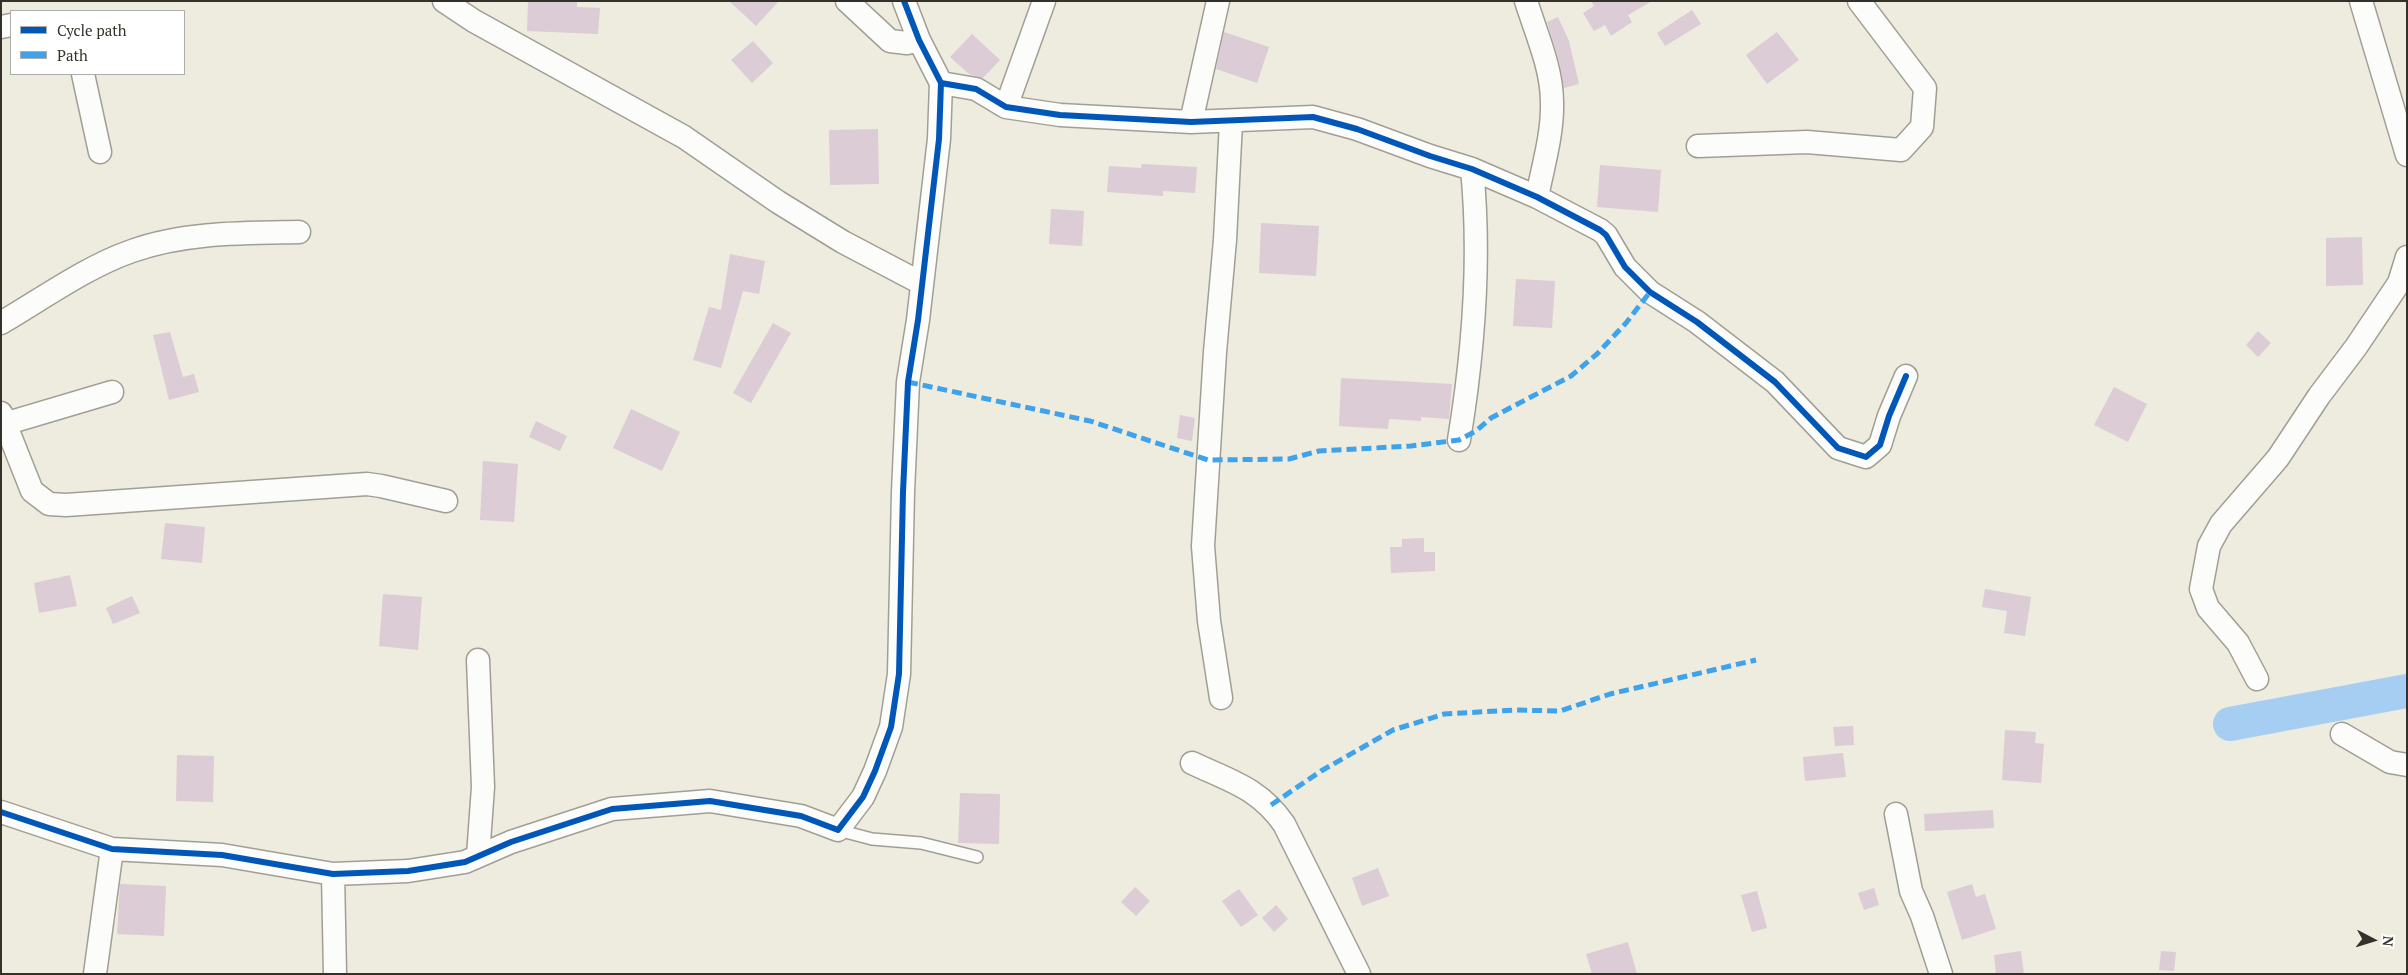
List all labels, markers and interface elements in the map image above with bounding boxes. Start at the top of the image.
legend [10,10,185,75]
text: Cycle path [57,20,127,40]
text: Path [57,45,88,65]
north arrow [2348,915,2398,965]
text: N [2379,935,2398,947]

